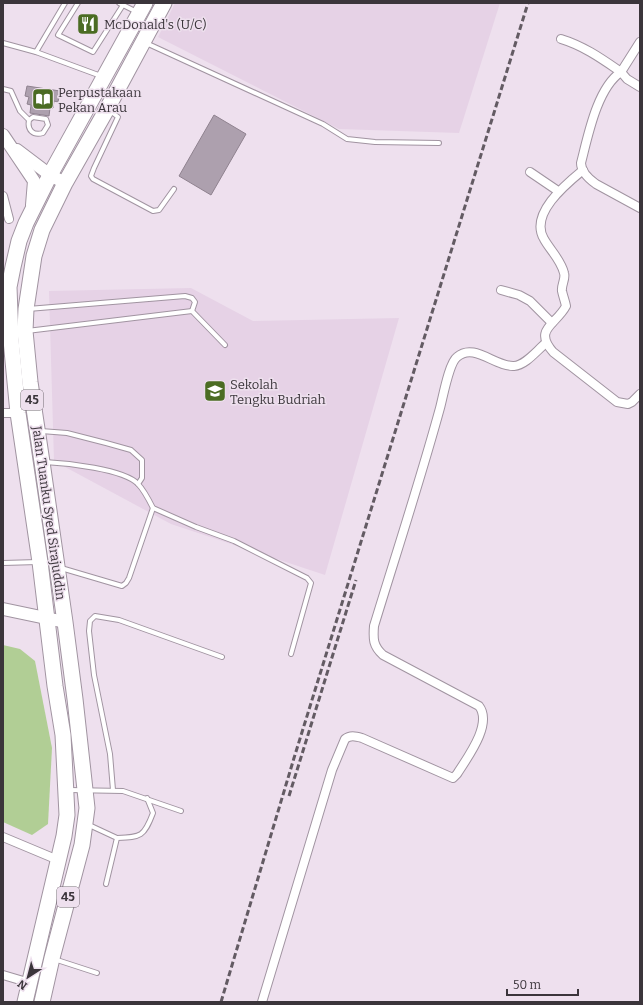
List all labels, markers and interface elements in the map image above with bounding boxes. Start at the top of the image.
restaurant icon: McDonald's (U/C) [75,11,101,37]
place label: McDonald's (U/C) [104,17,207,32]
place label: Perpustakaan Pekan Arau [58,85,142,115]
library icon: Perpustakaan Pekan Arau [30,86,56,112]
place label: Sekolah Tengku Budriah [230,377,326,407]
school or university icon: Sekolah Tengku Budriah [202,378,228,404]
road number: 45 [21,390,43,410]
street label: Jalan Tuanku Syed Sirajuddin [29,424,69,602]
road number: 45 [57,887,79,907]
north arrow [8,957,48,997]
scale bar [507,971,578,997]
text: N [15,977,30,992]
text: 50 m [513,978,542,992]

